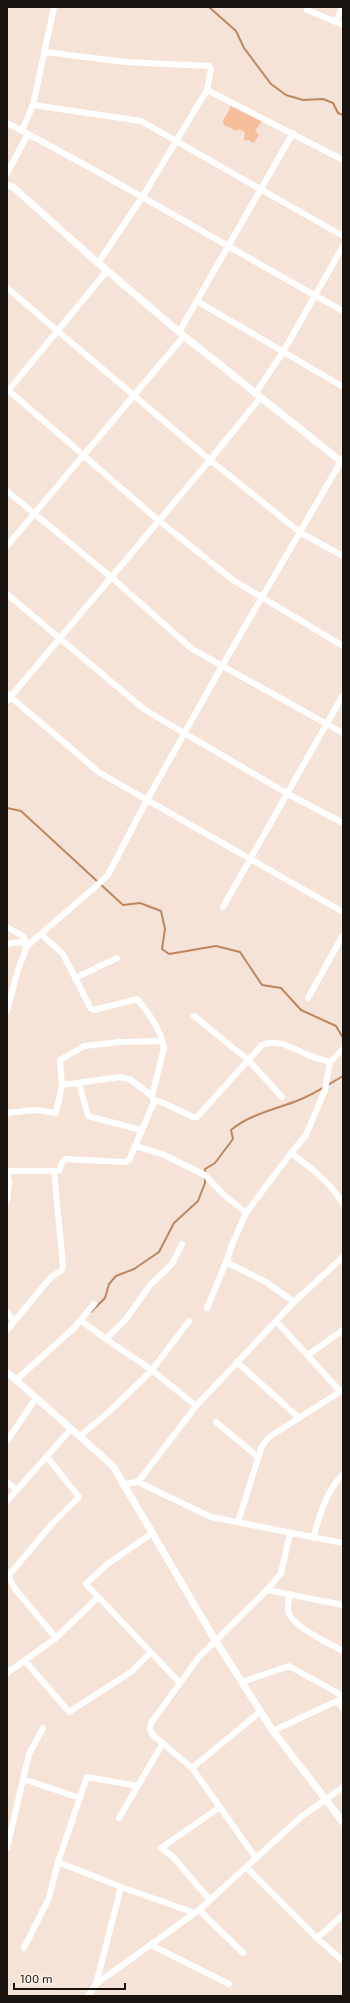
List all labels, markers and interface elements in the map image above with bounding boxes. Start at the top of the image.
scale bar [14,1965,125,1991]
text: 100 m [20,1971,52,1985]

